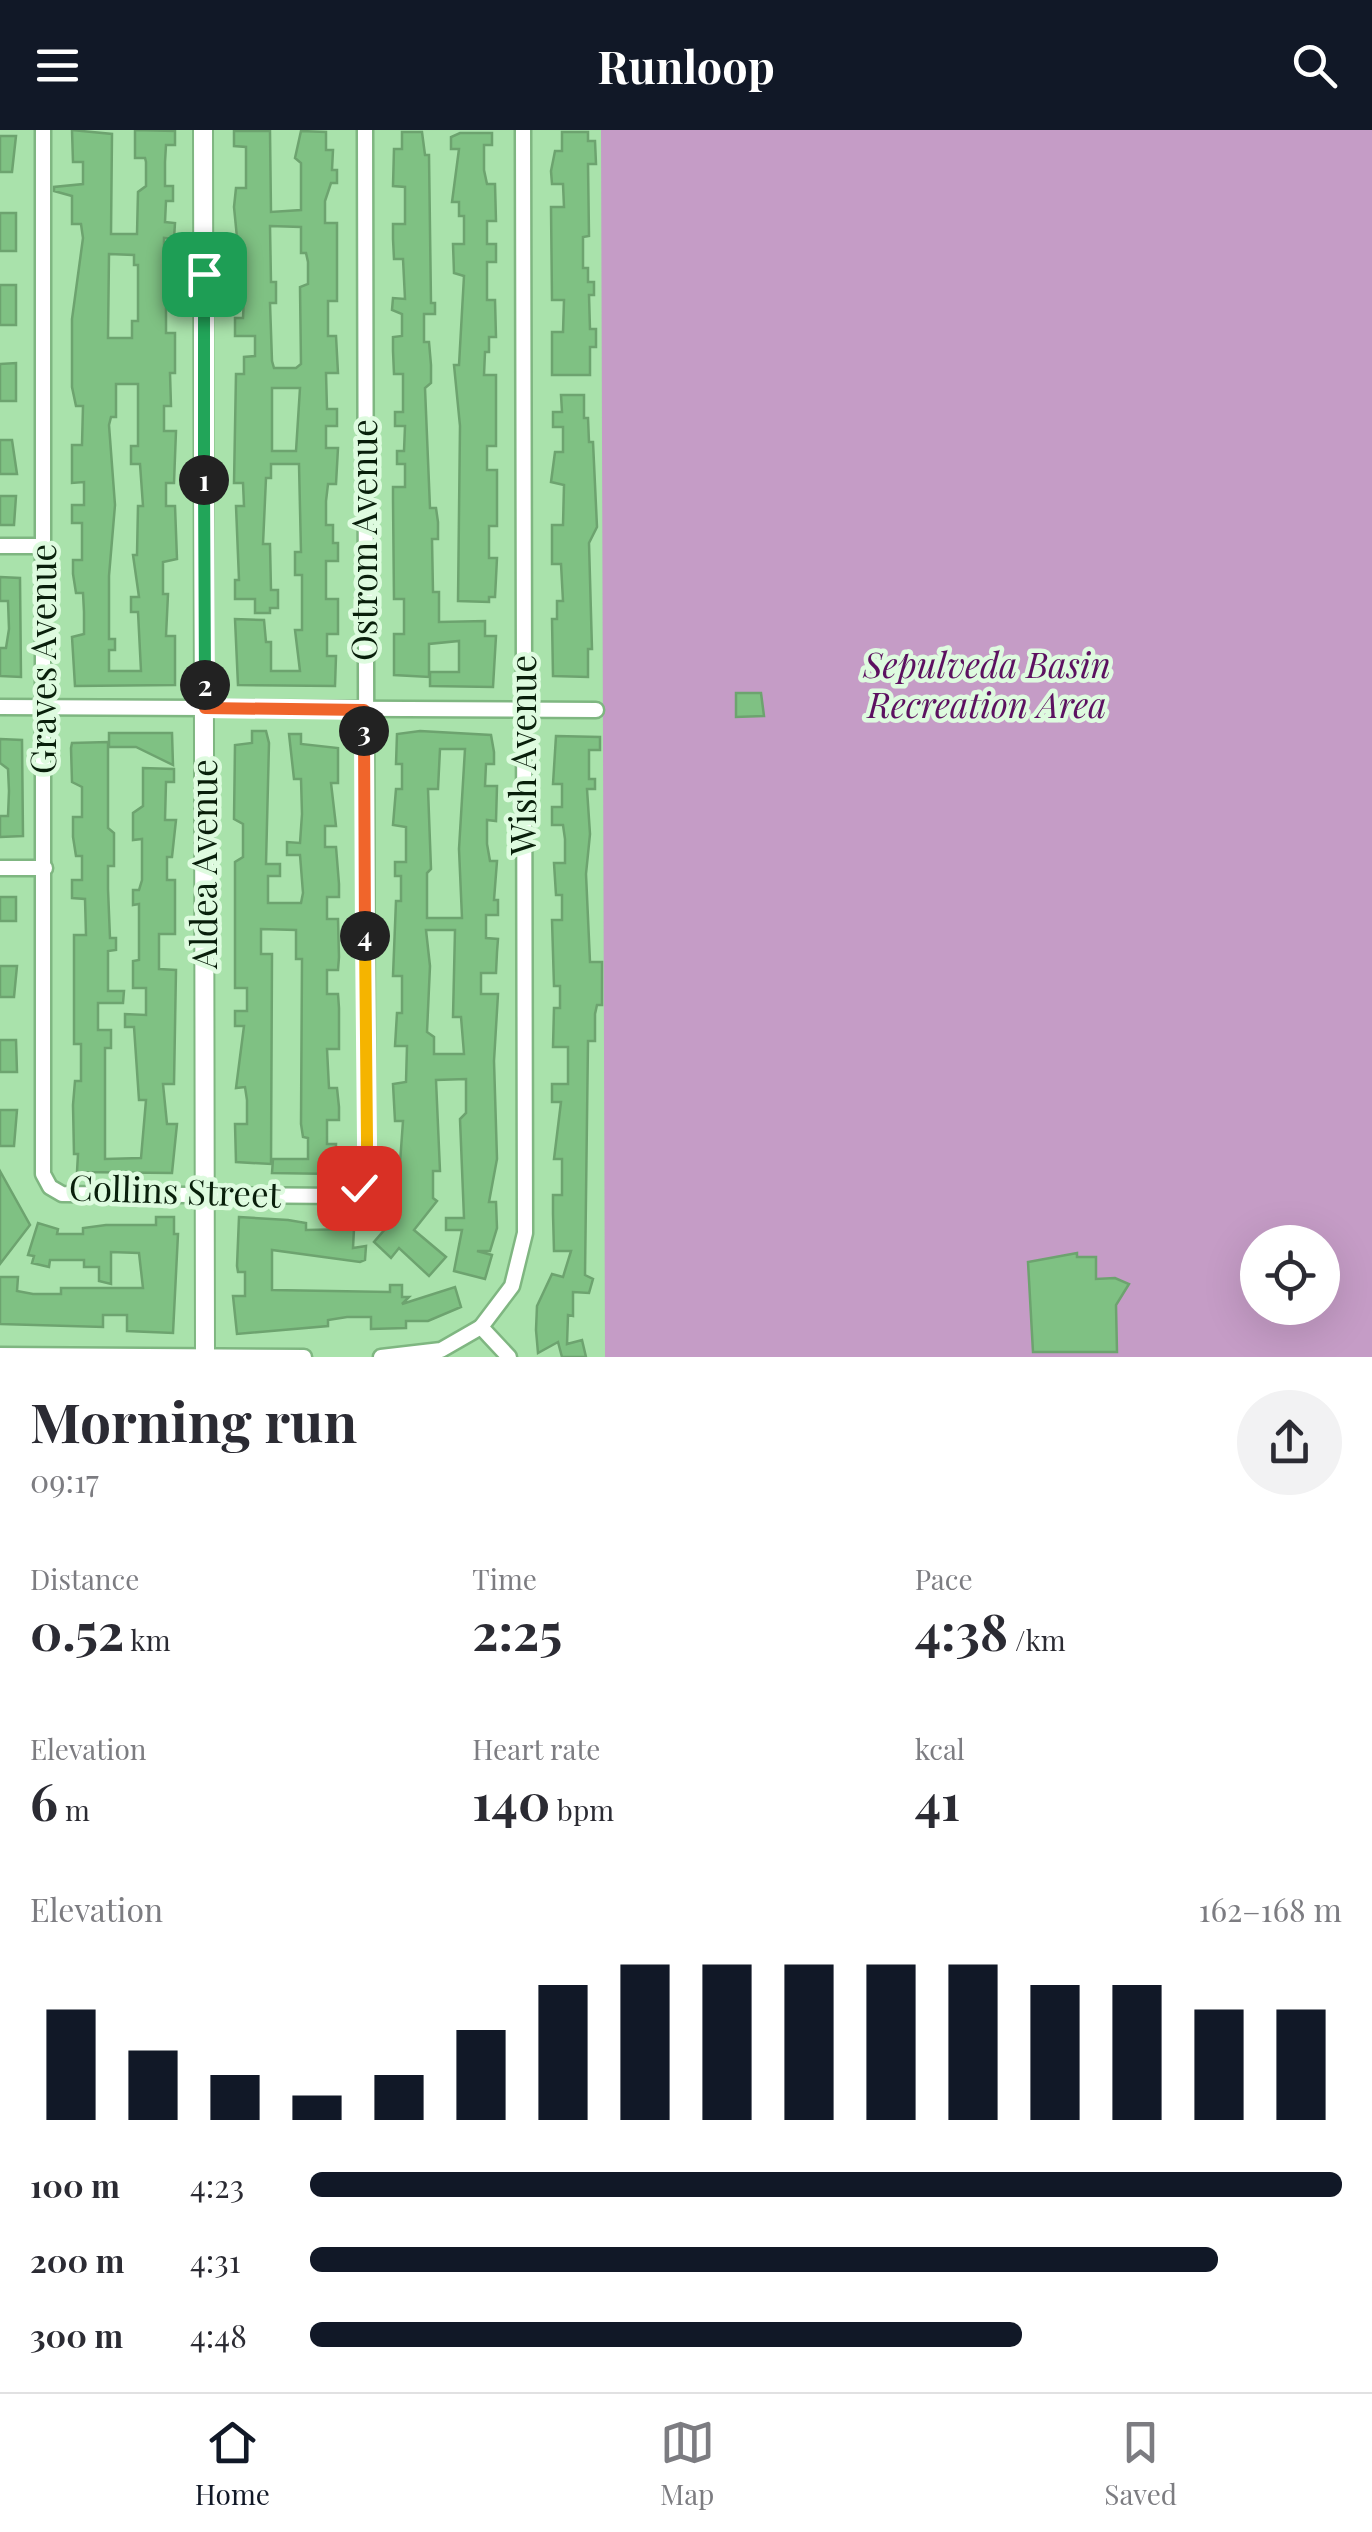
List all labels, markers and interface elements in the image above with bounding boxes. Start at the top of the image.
text: Runloop [597,35,775,95]
icon: menu [30,38,85,93]
icon: search [1287,38,1342,93]
pin [162,232,247,317]
icon: arrive [177,247,232,302]
street label: Ostrom Avenue [339,419,386,661]
pin: 1 [179,455,229,505]
text: 1 [199,461,209,498]
street label: Graves Avenue [18,544,65,774]
park label: Sepulveda Basin Recreation Area [862,640,1111,727]
street label: Wish Avenue [498,655,545,856]
pin: 2 [180,660,230,710]
text: 2 [198,666,212,703]
pin: 3 [339,706,389,756]
text: 3 [357,712,371,749]
street label: Aldea Avenue [179,759,226,970]
pin: 4 [340,911,390,961]
text: 4 [358,917,372,954]
pin [317,1146,402,1231]
icon: check [332,1161,387,1216]
street label: Collins Street [68,1162,283,1217]
map controls [1240,1225,1340,1325]
button: locate [1240,1225,1340,1325]
text: Morning run [30,1383,357,1457]
button: share [1237,1390,1342,1495]
text: 09:17 [30,1458,99,1501]
text: Distance [30,1560,139,1597]
text: Time [472,1560,537,1597]
text: Pace [915,1560,973,1597]
text: 0.52 [30,1597,124,1664]
text: 2:25 [472,1597,562,1664]
text: 4:38 [915,1597,1008,1664]
text: km [124,1621,171,1658]
text: /km [1008,1621,1066,1658]
text: Elevation [30,1730,146,1767]
text: Heart rate [472,1730,601,1767]
text: kcal [915,1730,965,1767]
text: 6 [30,1767,58,1834]
text: 140 [472,1767,550,1834]
text: 41 [915,1767,960,1834]
text: m [58,1791,90,1828]
text: bpm [550,1791,614,1828]
text: Elevation [30,1887,163,1930]
text: 162–168 m [1199,1887,1342,1930]
text: 100 m [30,2163,120,2206]
text: 4:23 [190,2163,244,2206]
text: 200 m [30,2238,124,2281]
text: 4:31 [190,2238,241,2281]
text: 300 m [30,2313,123,2356]
text: 4:48 [190,2313,247,2356]
tab: Home [195,2415,270,2512]
tab: Map [660,2415,715,2512]
tab: Saved [1104,2415,1177,2512]

